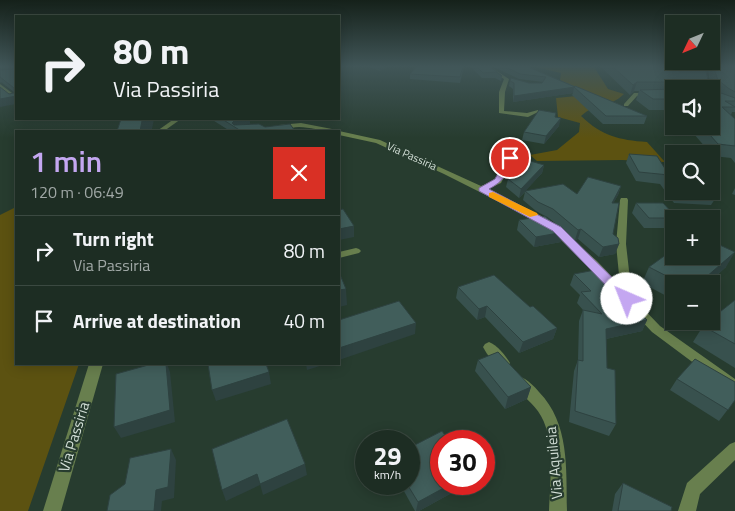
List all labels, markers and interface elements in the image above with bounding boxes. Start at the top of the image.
north arrow [665,15,720,70]
map controls [665,15,720,330]
text: 80 m [113,24,189,78]
icon: right [30,35,95,100]
text: Via Passiria [113,72,219,106]
button: sound [665,80,720,135]
pin [489,137,531,179]
text: 1 min [30,138,102,184]
street label: Via Passiria [384,138,440,174]
icon: arrive [496,144,524,172]
button: search [665,145,720,200]
button: close [273,147,325,199]
text: 120 m · 06:49 [30,180,124,204]
button: + [665,210,720,265]
text: Turn right [73,224,154,253]
text: 80 m [284,236,325,265]
icon: right [30,237,58,265]
text: Via Passiria [73,253,150,277]
position arrow [600,272,652,324]
button: − [665,275,720,330]
text: Arrive at destination [73,306,241,335]
text: 40 m [284,306,325,335]
icon: arrive [30,307,58,335]
street label: Via Passiria [52,398,95,475]
street label: Via Aquileia [539,425,568,500]
speed limit sign: 30 [430,430,495,495]
text: 29 [373,437,402,475]
text: km/h [374,465,401,484]

